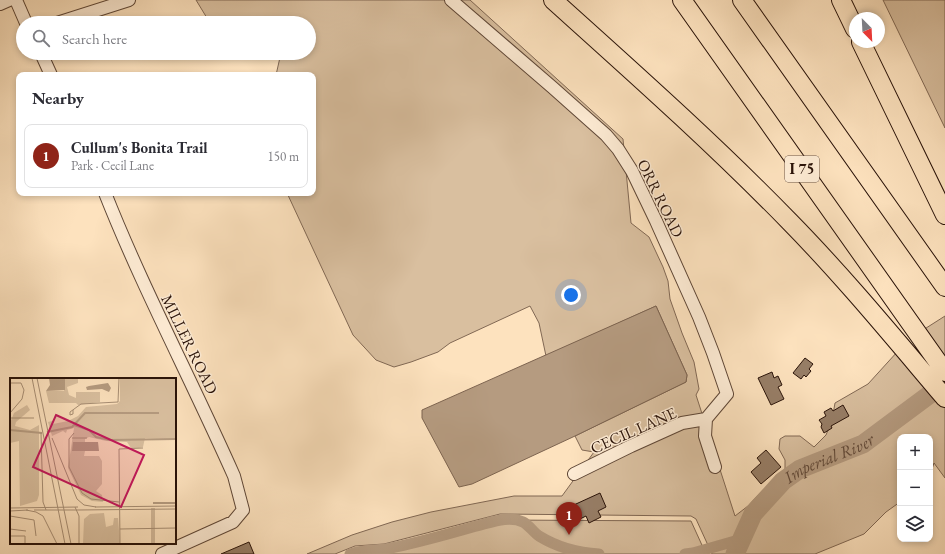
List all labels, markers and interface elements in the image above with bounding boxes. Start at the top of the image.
north arrow [849,12,885,48]
search box [16,16,316,60]
icon: search [30,27,52,49]
text: Search here [62,29,127,48]
text: Nearby [32,87,84,109]
text: Cullum's Bonita Trail [71,138,208,157]
text: 1 [43,148,49,165]
text: 150 m [268,148,299,165]
street label: ORR ROAD [633,156,689,241]
road number: I 75 [785,156,819,182]
text: Park · Cecil Lane [71,157,154,174]
your location [561,285,581,305]
street label: MILLER ROAD [156,291,223,398]
inset map [10,378,176,544]
street label: CECIL LANE [587,402,679,459]
water label: Imperial River [779,428,880,489]
map controls [897,434,933,542]
button: + [897,434,933,470]
button: − [897,470,933,506]
pin: 1 [556,502,582,535]
button: layers [897,506,933,542]

